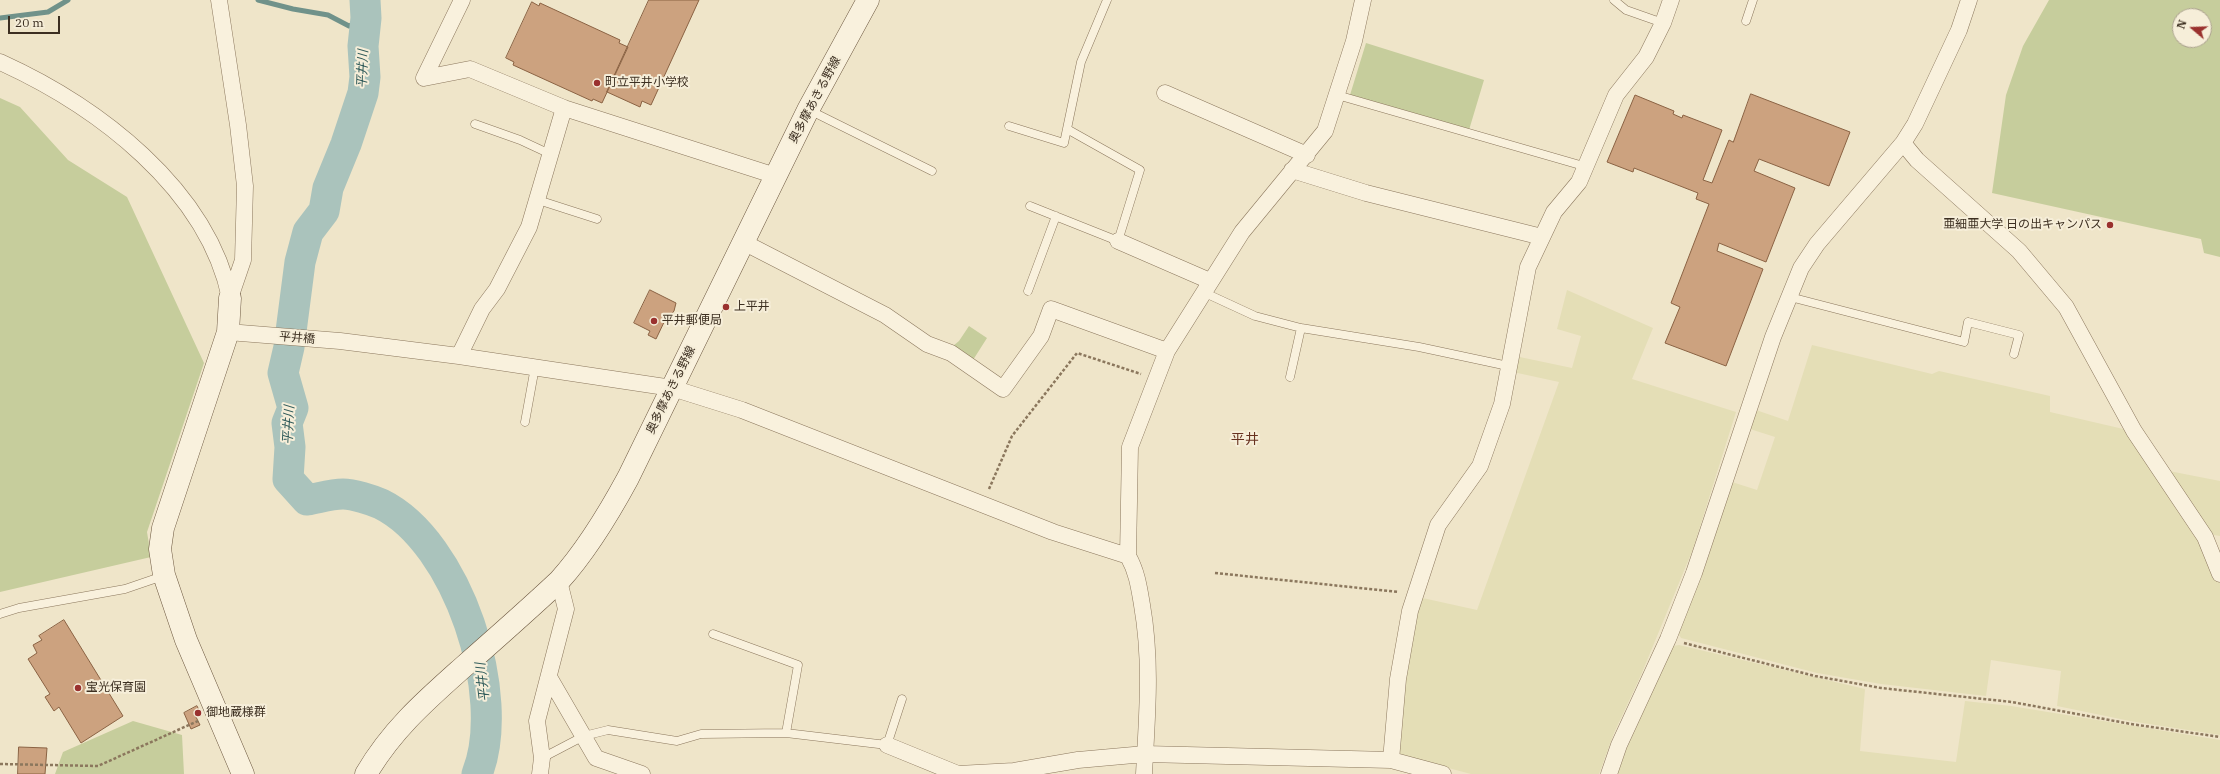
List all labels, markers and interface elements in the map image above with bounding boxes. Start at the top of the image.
scale bar [10,8,62,34]
north arrow [2172,8,2212,48]
text: 20 m [15,15,44,30]
text: N [2174,18,2190,31]
water label: 平井川 [355,49,371,89]
street label: 奥多摩あきる野線 [786,54,844,146]
place label: 町立平井小学校 [605,76,689,90]
marker: 町立平井小学校 [592,78,602,88]
place label: 亜細亜大学 日の出キャンパス [1943,218,2102,232]
marker: 亜細亜大学 日の出キャンパス [2105,220,2115,230]
place label: 上平井 [734,300,770,314]
marker: 上平井 [721,302,731,312]
place label: 平井郵便局 [662,314,722,328]
marker: 平井郵便局 [649,316,659,326]
street label: 平井橋 [278,329,316,347]
street label: 奥多摩あきる野線 [643,344,699,436]
water label: 平井川 [280,405,298,445]
district label: 平井 [1231,432,1259,448]
water label: 平井川 [473,662,493,702]
place label: 宝光保育園 [86,681,146,695]
marker: 宝光保育園 [73,683,83,693]
place label: 御地蔵様群 [206,706,266,720]
marker: 御地蔵様群 [193,708,203,718]

